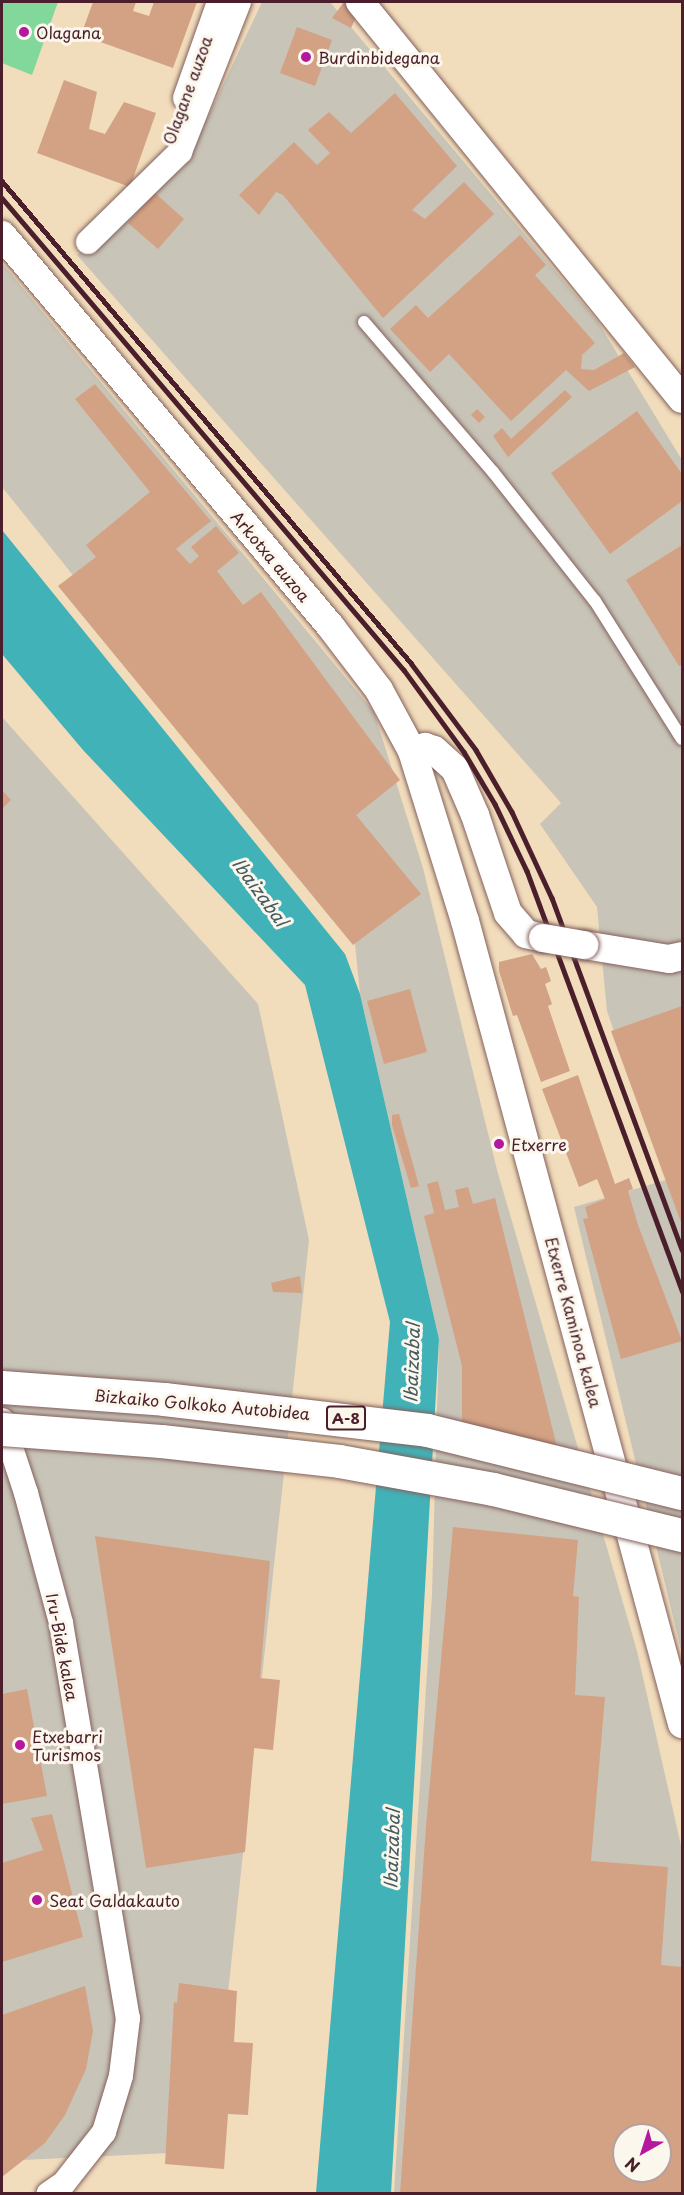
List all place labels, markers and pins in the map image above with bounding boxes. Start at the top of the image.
place label: Olagana [36,22,101,42]
marker: Olagana [17,25,31,39]
place label: Burdinbidegana [318,47,440,67]
marker: Burdinbidegana [299,50,313,64]
place label: Etxerre [511,1134,567,1154]
marker: Etxerre [492,1137,506,1151]
place label: Etxebarri Turismos [32,1726,103,1764]
marker: Etxebarri Turismos [13,1738,27,1752]
place label: Seat Galdakauto [49,1890,179,1910]
marker: Seat Galdakauto [30,1893,44,1907]

